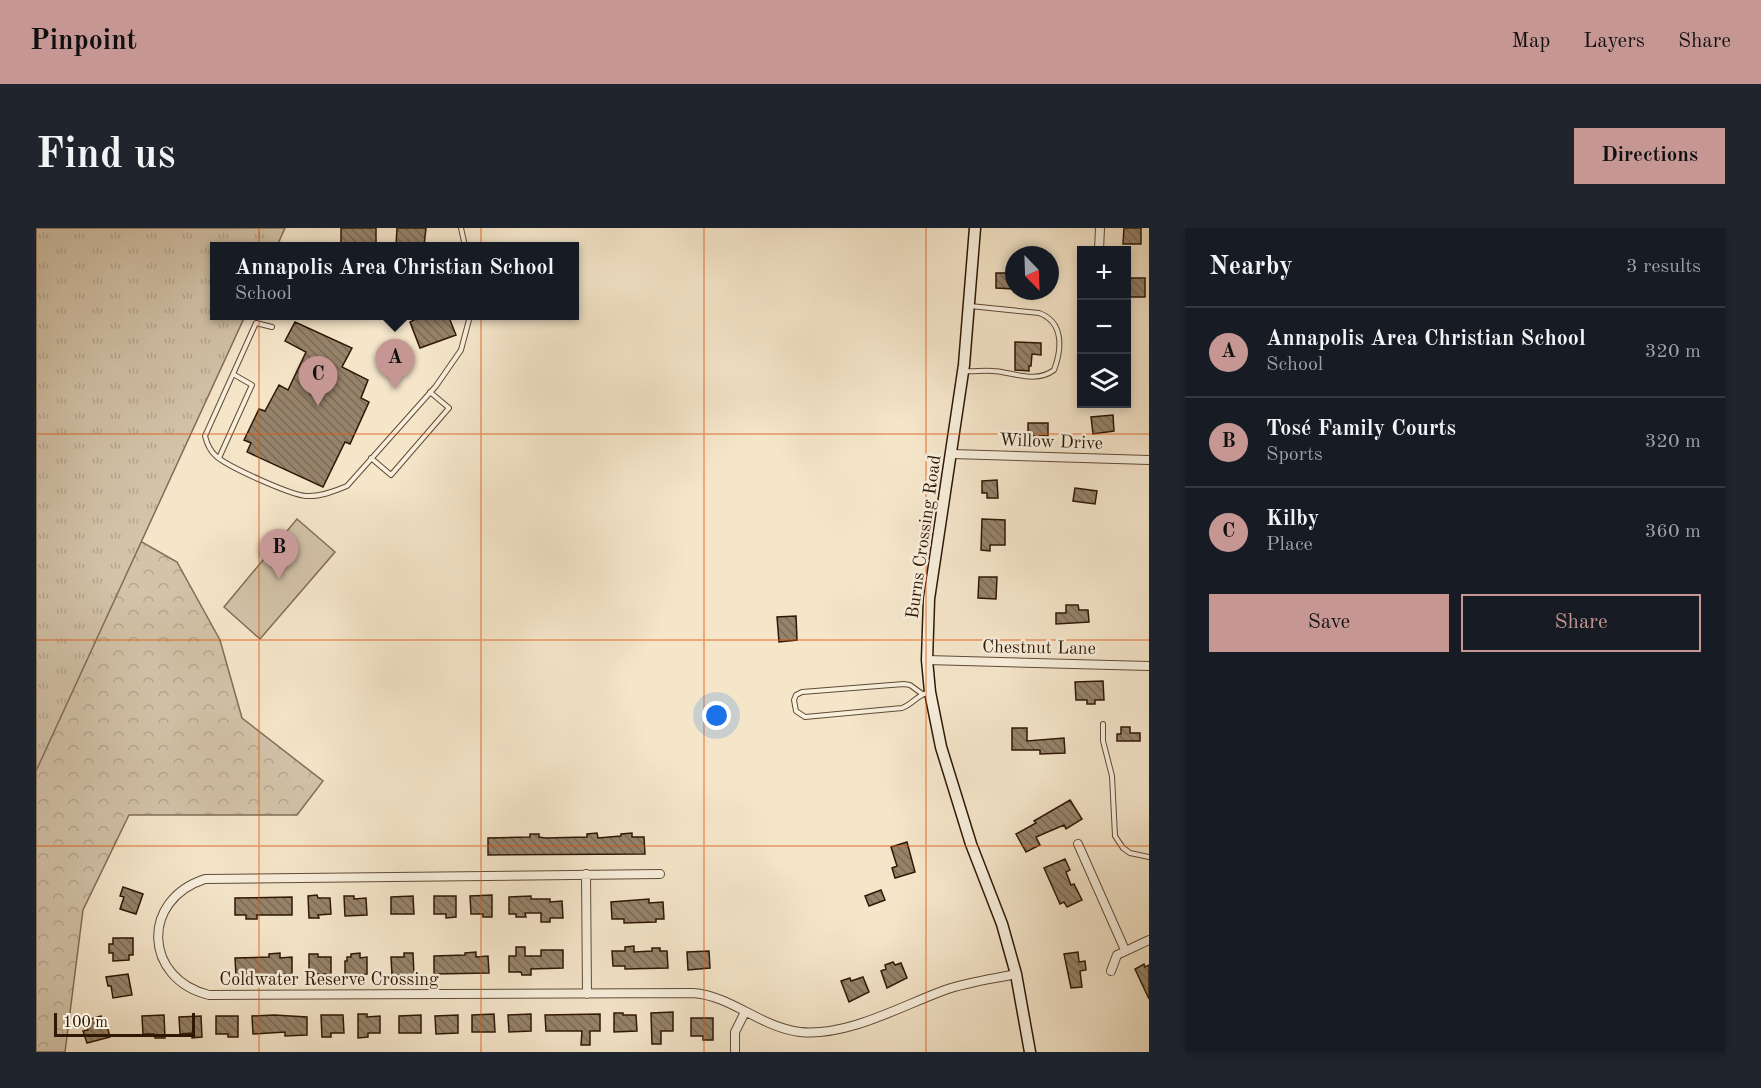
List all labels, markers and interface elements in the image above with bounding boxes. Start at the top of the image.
text: Pinpoint [30,28,137,56]
text: Map [1511,31,1550,52]
text: Layers [1583,31,1645,52]
text: Share [1678,31,1731,52]
button: Directions [1574,128,1725,184]
text: Find us [36,135,175,177]
popup [210,242,579,320]
north arrow [1005,246,1059,300]
map controls [1077,246,1131,408]
button: + [1077,246,1131,300]
text: Nearby [1209,254,1293,280]
text: Annapolis Area Christian School [235,257,554,279]
text: 3 results [1626,257,1701,277]
text: School [235,284,292,304]
button: − [1077,300,1131,354]
text: Annapolis Area Christian School [1266,328,1586,350]
pin: A [376,340,414,389]
text: A [1221,342,1236,362]
text: 320 m [1645,342,1701,362]
button: layers [1077,354,1131,408]
text: School [1266,355,1323,375]
pin: C [298,356,338,406]
text: Tosé Family Courts [1266,418,1456,440]
street label: Willow Drive [999,431,1103,453]
text: B [1221,432,1236,452]
text: 320 m [1645,432,1701,452]
text: Sports [1266,445,1323,465]
street label: Burns Crossing Road [904,454,944,620]
text: Kilby [1266,508,1319,530]
text: C [1222,522,1235,542]
text: 360 m [1645,522,1701,542]
pin: B [260,530,298,579]
text: Place [1266,535,1313,555]
button: Save [1209,594,1449,652]
button: Share [1461,594,1701,652]
street label: Chestnut Lane [982,638,1096,658]
your location [702,701,731,730]
street label: Coldwater Reserve Crossing [219,971,439,989]
scale bar [54,1010,195,1038]
text: 100 m [63,1015,108,1031]

